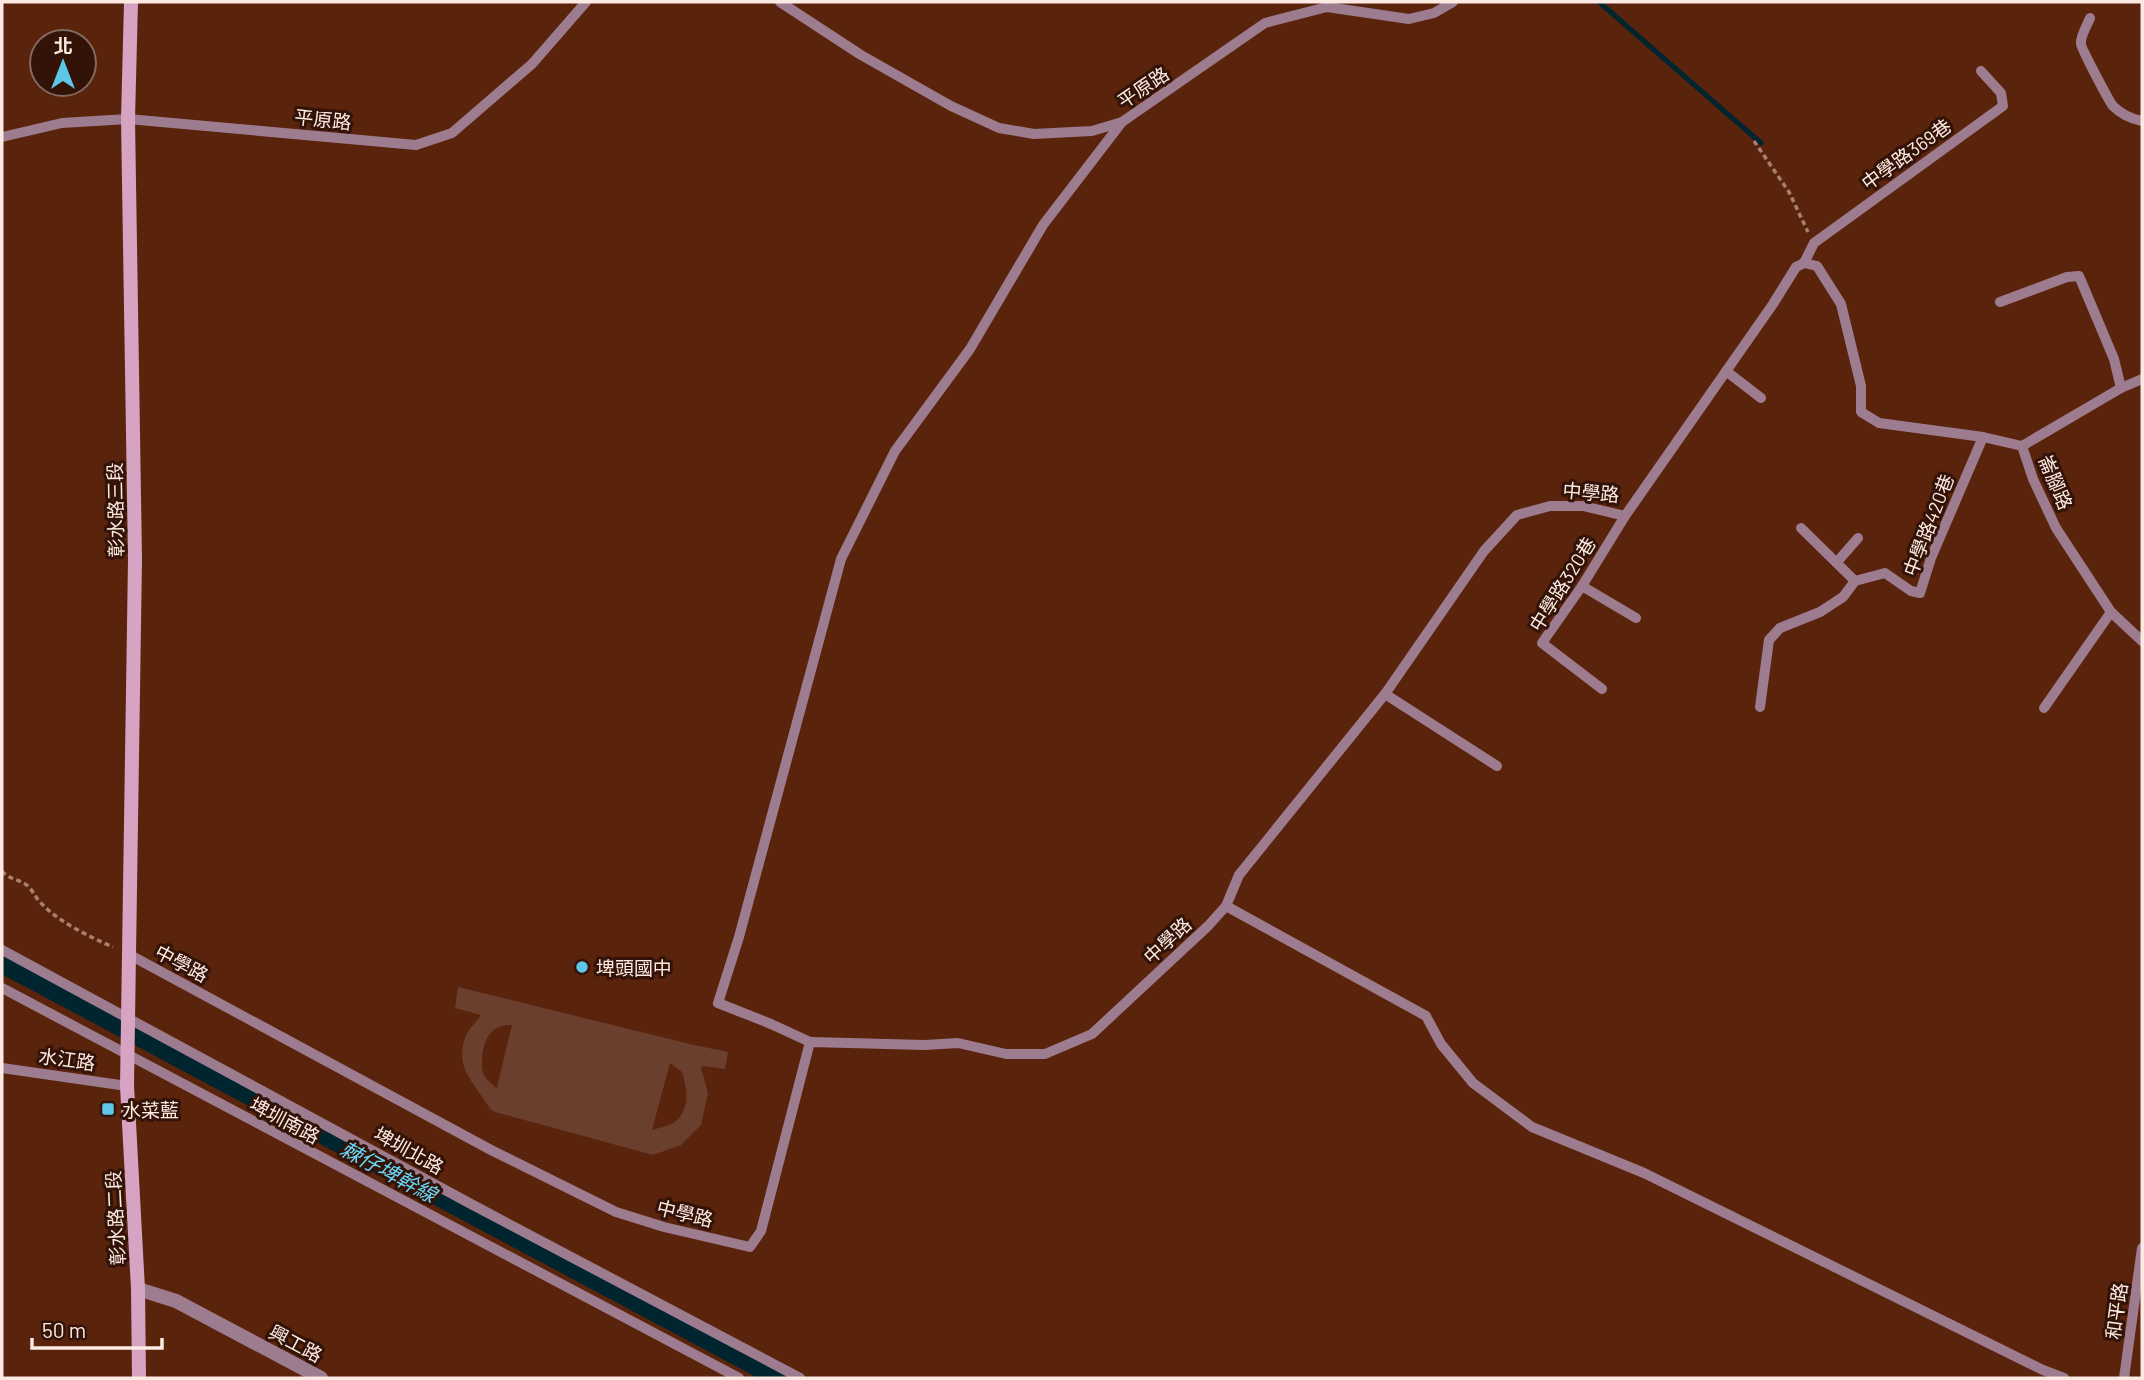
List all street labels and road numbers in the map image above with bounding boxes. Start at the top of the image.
street label: 平原路 [1113,62,1173,112]
street label: 平原路 [293,105,353,133]
street label: 中學路369巷 [1857,114,1955,194]
street label: 崙腳路 [2034,451,2078,513]
street label: 彰水路三段 [103,462,127,558]
street label: 中學路420巷 [1898,471,1958,579]
street label: 中學路 [1562,478,1620,506]
street label: 中學路320巷 [1524,533,1600,635]
street label: 中學路 [1138,912,1196,968]
street label: 中學路 [151,939,213,987]
street label: 水江路 [37,1044,97,1074]
street label: 埤圳南路 [246,1092,324,1148]
street label: 埤圳北路 [370,1122,448,1178]
street label: 彰水路二段 [101,1170,129,1266]
street label: 中學路 [655,1195,715,1231]
street label: 和平路 [2101,1281,2131,1341]
street label: 興工路 [265,1319,327,1367]

